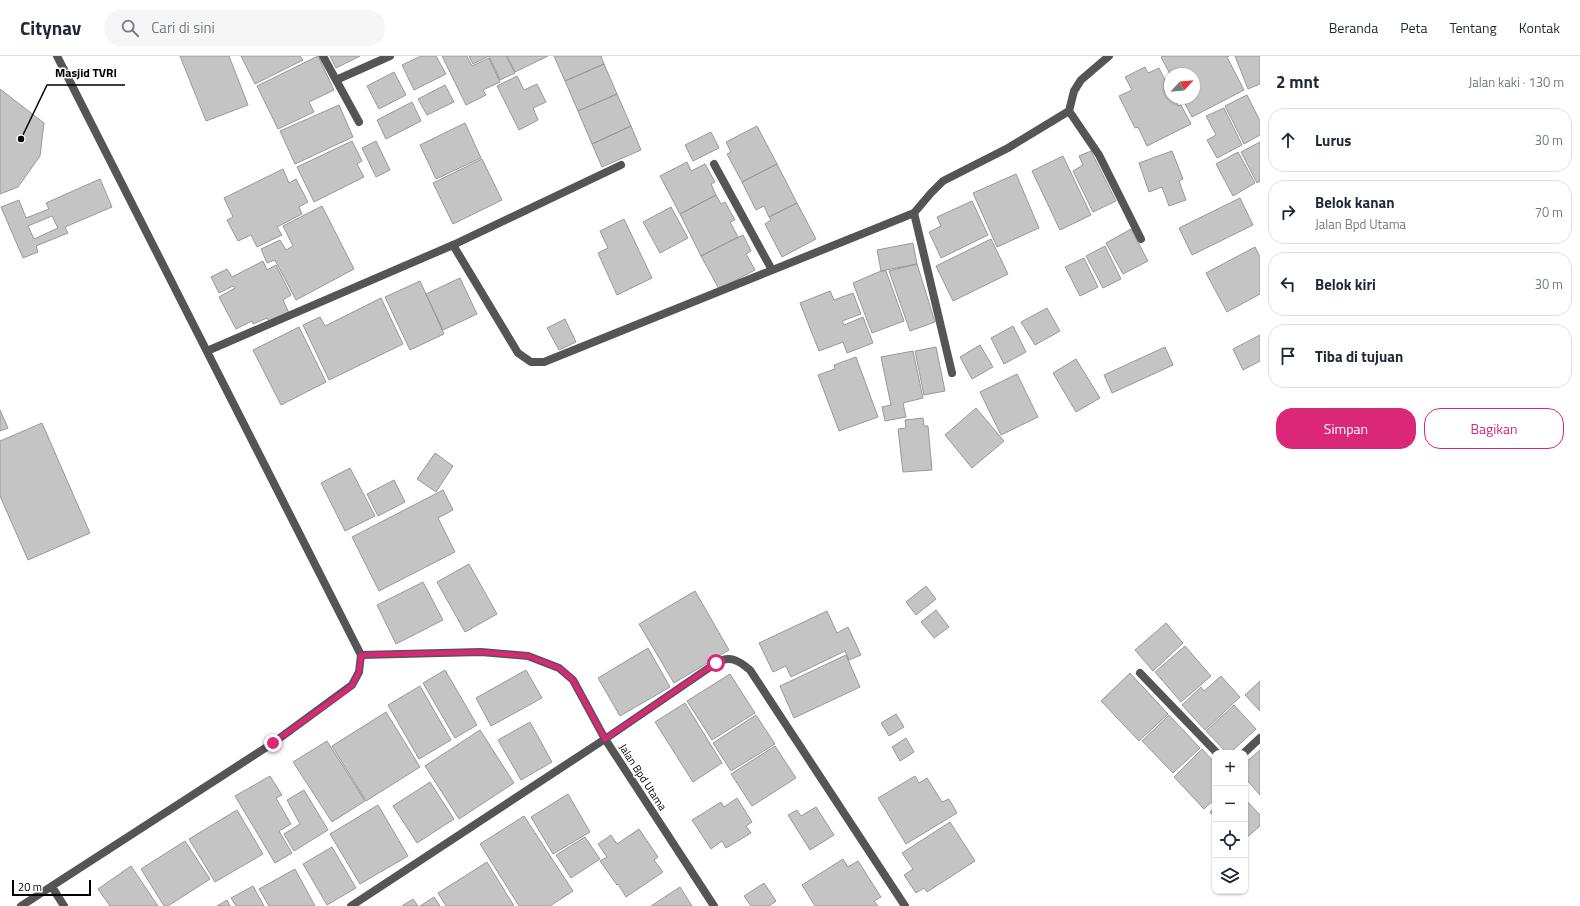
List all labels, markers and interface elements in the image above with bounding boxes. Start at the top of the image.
search box [105,10,385,46]
text: Citynav [20,13,81,42]
text: Cari di sini [151,16,215,39]
icon: search [119,17,141,39]
text: Beranda [1329,17,1378,38]
text: Peta [1400,17,1427,38]
text: Tentang [1449,17,1497,38]
text: Kontak [1519,17,1560,38]
callout: Masjid TVRI [47,61,125,85]
text: Masjid TVRI [55,63,117,82]
north arrow [1164,68,1200,104]
text: 2 mnt [1276,69,1319,95]
text: Jalan kaki · 130 m [1468,72,1564,92]
icon: ahead [1277,129,1299,151]
text: Lurus [1315,129,1351,152]
text: 30 m [1535,130,1563,150]
text: Belok kanan [1315,191,1395,214]
icon: right [1277,201,1299,223]
text: 70 m [1535,202,1563,222]
text: Jalan Bpd Utama [1315,214,1406,234]
icon: left [1277,273,1299,295]
text: Belok kiri [1315,273,1376,296]
text: 30 m [1535,274,1563,294]
icon: arrive [1277,345,1299,367]
text: Tiba di tujuan [1315,345,1403,368]
button: Simpan [1276,408,1416,449]
button: Bagikan [1424,408,1564,449]
route start [707,654,725,672]
route end [264,734,282,752]
street label: Jalan Bpd Utama [615,740,671,814]
map controls [1212,750,1248,894]
button: + [1212,750,1248,786]
button: − [1212,786,1248,822]
button: locate [1212,822,1248,858]
button: layers [1212,858,1248,894]
scale bar [12,878,91,897]
text: 20 m [18,879,42,895]

